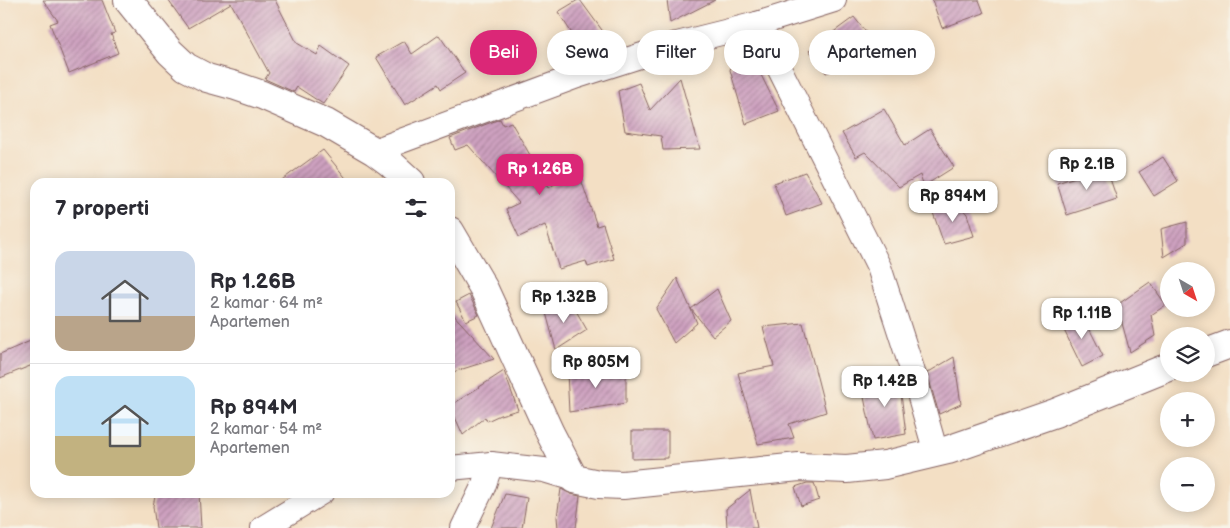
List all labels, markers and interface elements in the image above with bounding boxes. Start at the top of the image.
chip: Beli [470,30,537,75]
chip: Sewa [547,30,627,75]
chip: Filter [637,30,714,75]
chip: Baru [724,30,799,75]
chip: Apartemen [809,30,935,75]
pin: Rp 2.1B [1041,148,1133,191]
pin: Rp 1.26B [488,154,592,196]
text: Rp 2.1B [1059,155,1115,174]
text: Rp 1.26B [507,160,573,179]
pin: Rp 894M [907,180,999,223]
text: Rp 894M [920,187,986,206]
icon: filters [402,194,430,222]
text: 7 properti [55,196,149,221]
north arrow [1160,262,1215,318]
map controls [1160,262,1215,512]
text: Rp 1.26B [210,269,296,294]
icon: home [95,271,155,331]
pin: Rp 1.32B [512,282,616,324]
text: Rp 1.32B [532,288,596,307]
text: 2 kamar · 64 m² [210,294,323,313]
pin: Rp 1.11B [1030,298,1134,340]
text: Rp 1.11B [1052,304,1112,323]
text: Apartemen [210,313,290,332]
button: layers [1160,327,1215,382]
pin: Rp 805M [550,346,642,389]
text: Rp 805M [562,353,630,372]
pin: Rp 1.42B [833,366,937,408]
text: Rp 1.42B [852,372,918,391]
button: + [1160,392,1215,447]
text: Rp 894M [210,395,298,420]
icon: home [95,396,155,456]
text: 2 kamar · 54 m² [210,420,322,439]
text: Apartemen [210,439,290,458]
button: − [1160,457,1215,512]

